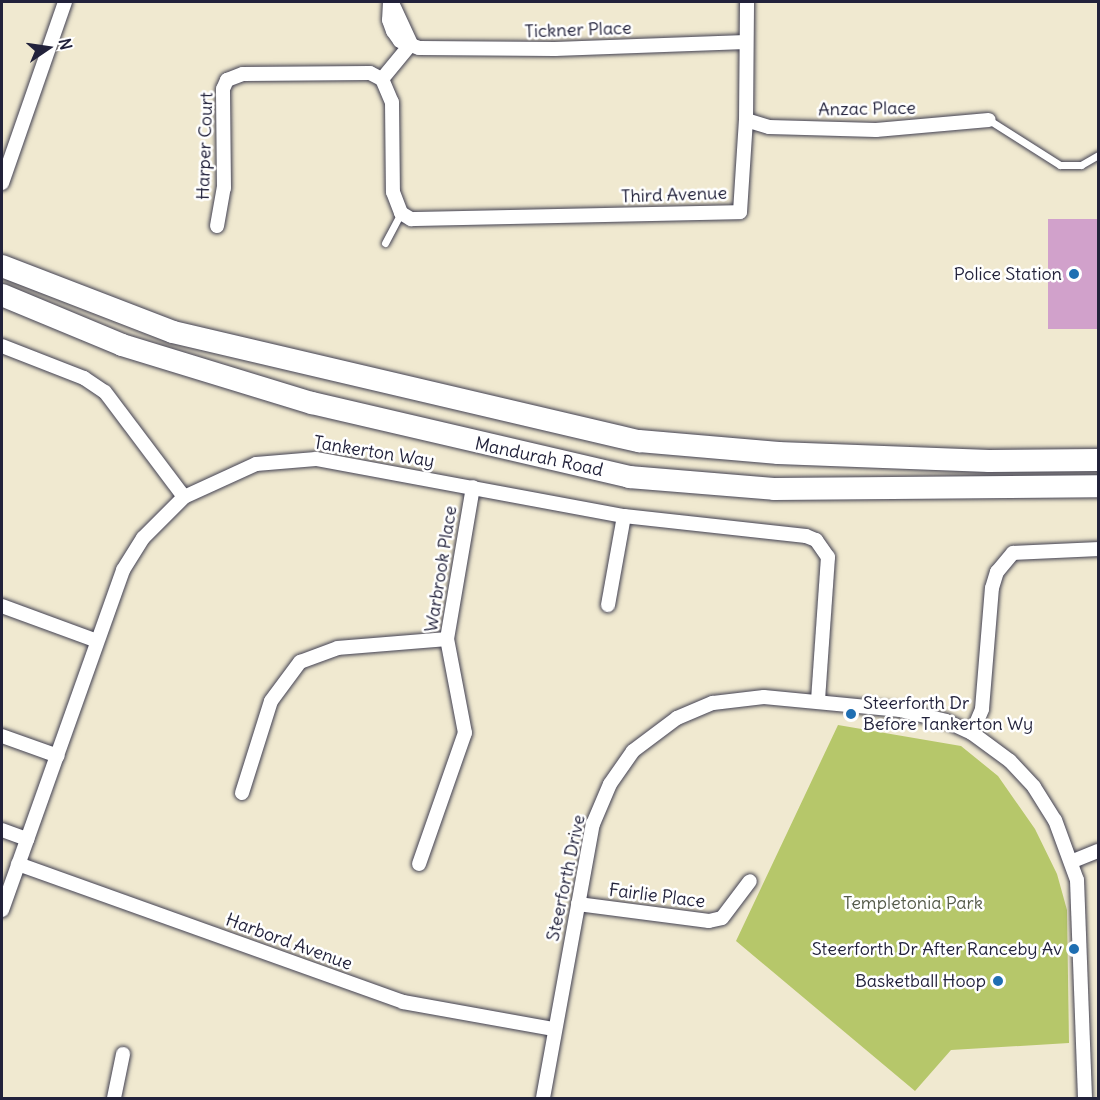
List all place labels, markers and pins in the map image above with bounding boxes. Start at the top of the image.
place label: Police Station [954,263,1062,285]
marker: Police Station [1067,267,1081,281]
place label: Steerforth Dr Before Tankerton Wy [863,693,1033,736]
marker: Steerforth Dr Before Tankerton Wy [844,707,858,721]
place label: Steerforth Dr After Ranceby Av [812,938,1062,960]
marker: Steerforth Dr After Ranceby Av [1067,942,1081,956]
place label: Basketball Hoop [855,970,986,992]
marker: Basketball Hoop [991,974,1005,988]

